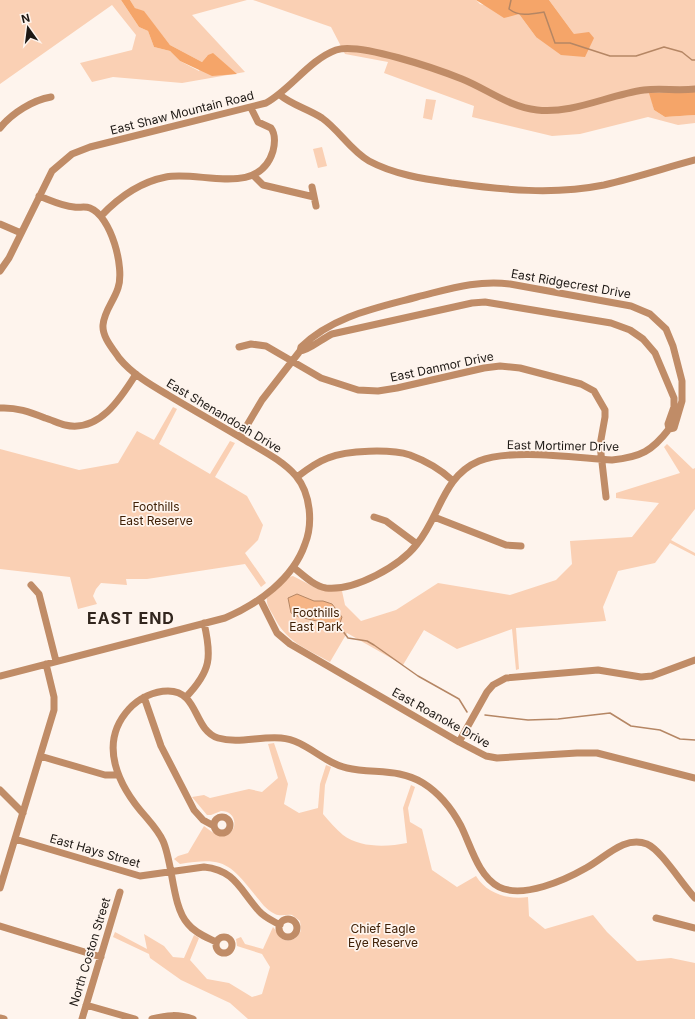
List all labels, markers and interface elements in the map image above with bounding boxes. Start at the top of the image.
north arrow [8,8,48,48]
text: N [20,10,31,26]
street label: East Shaw Mountain Road [108,87,255,138]
street label: East Ridgecrest Drive [510,266,632,301]
street label: East Danmor Drive [389,348,495,385]
street label: East Shenandoah Drive [164,375,285,456]
street label: East Mortimer Drive [507,437,619,454]
park label: Foothills East Reserve [119,499,193,528]
park label: Foothills East Park [289,605,343,634]
district label: EAST END [87,608,175,628]
street label: East Roanoke Drive [390,684,493,751]
street label: East Hays Street [48,830,142,871]
street label: North Coston Street [66,896,113,1008]
park label: Chief Eagle Eye Reserve [348,921,418,950]

